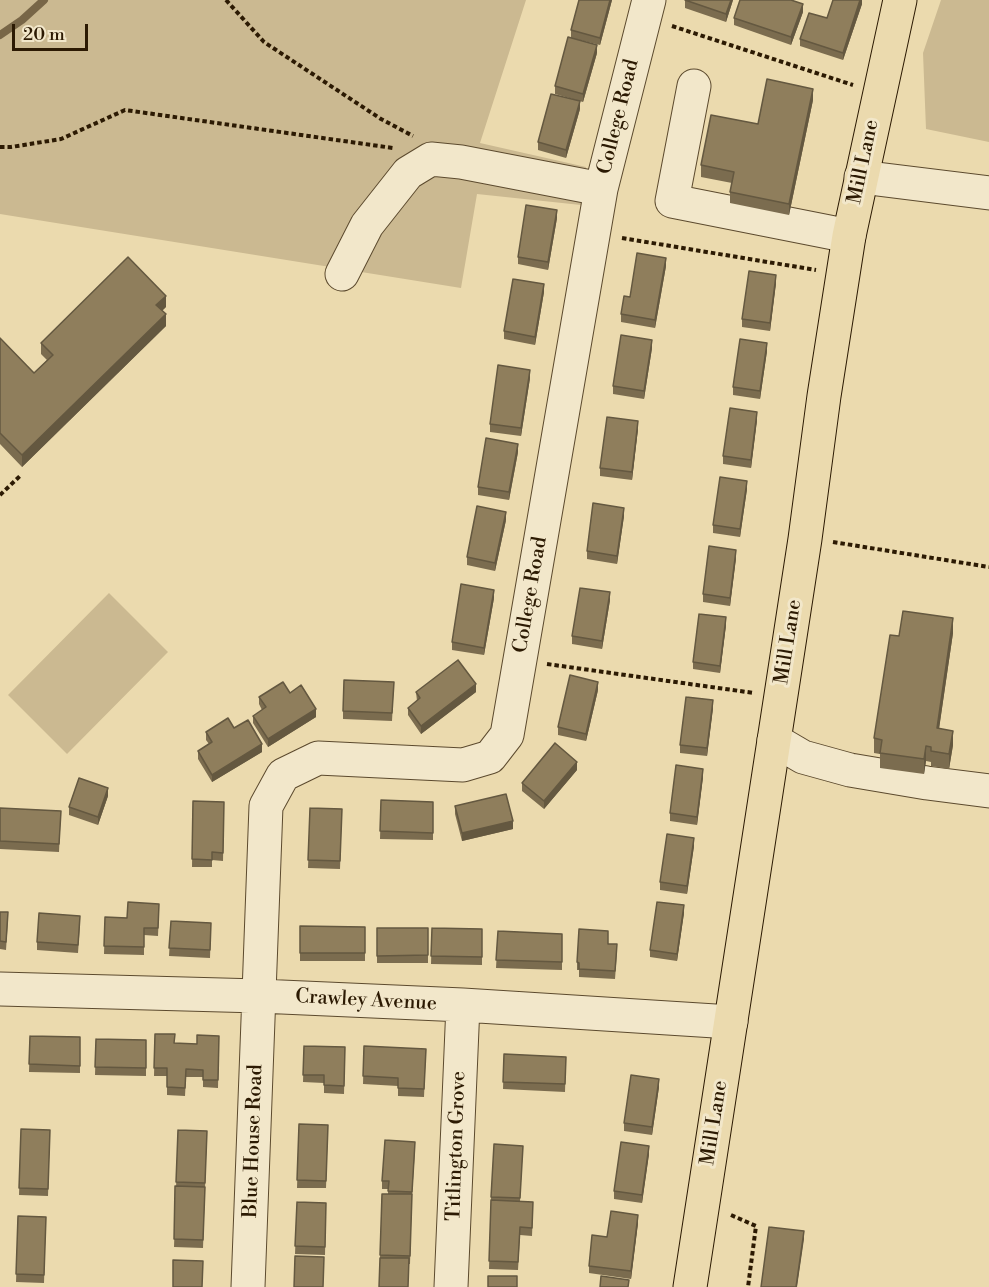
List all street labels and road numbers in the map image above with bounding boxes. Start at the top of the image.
street label: College Road [593,57,645,177]
street label: Mill Lane [843,118,885,206]
street label: College Road [509,535,553,655]
street label: Mill Lane [770,598,808,686]
street label: Crawley Avenue [295,985,437,1017]
street label: Blue House Road [239,1064,269,1218]
street label: Titlington Grove [442,1070,472,1222]
street label: Mill Lane [696,1079,734,1167]

